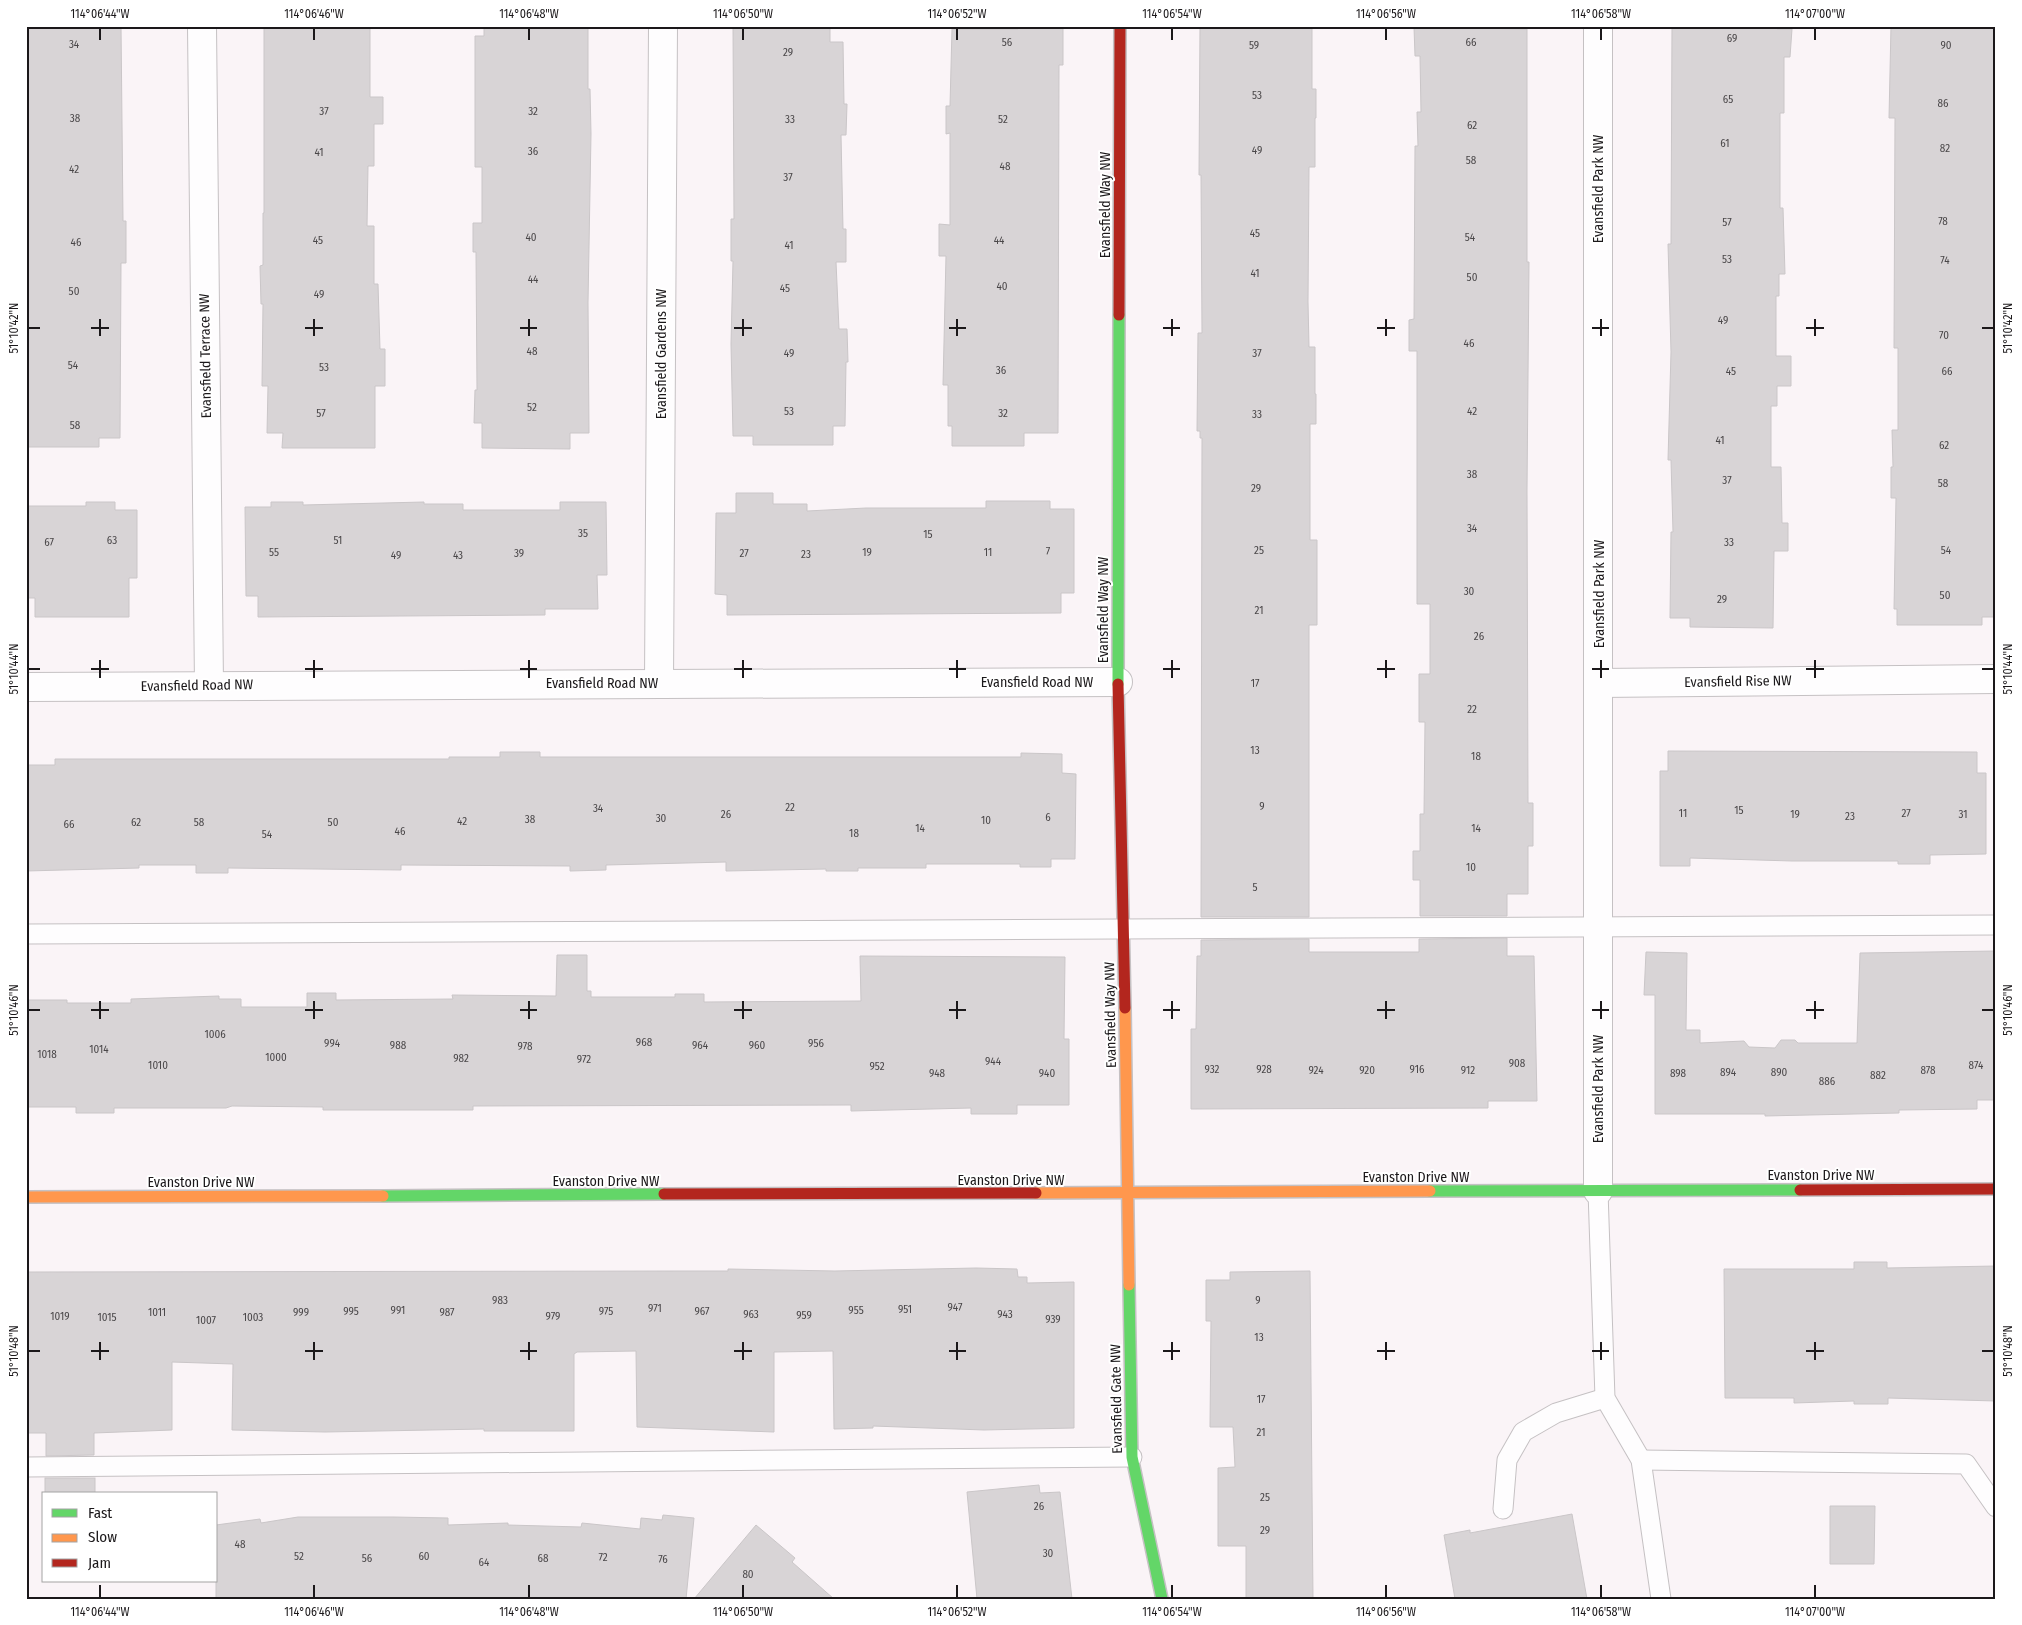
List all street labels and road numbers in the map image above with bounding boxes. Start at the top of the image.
street label: Evansfield Park NW [1590,134,1607,243]
street label: Evansfield Way NW [1097,151,1114,258]
street label: Evansfield Gardens NW [653,288,670,419]
street label: Evansfield Terrace NW [196,293,215,419]
street label: Evansfield Park NW [1591,539,1608,648]
street label: Evansfield Way NW [1095,556,1112,663]
street label: Evansfield Rise NW [1684,672,1792,691]
street label: Evansfield Road NW [981,674,1094,691]
street label: Evansfield Road NW [546,675,659,692]
street label: Evansfield Road NW [141,676,254,695]
street label: Evansfield Way NW [1101,961,1120,1068]
street label: Evansfield Park NW [1590,1034,1607,1143]
street label: Evanston Drive NW [1768,1167,1875,1184]
street label: Evanston Drive NW [1363,1169,1470,1186]
street label: Evanston Drive NW [958,1172,1065,1189]
street label: Evanston Drive NW [553,1173,660,1190]
street label: Evanston Drive NW [148,1174,255,1191]
street label: Evansfield Gate NW [1107,1344,1126,1454]

